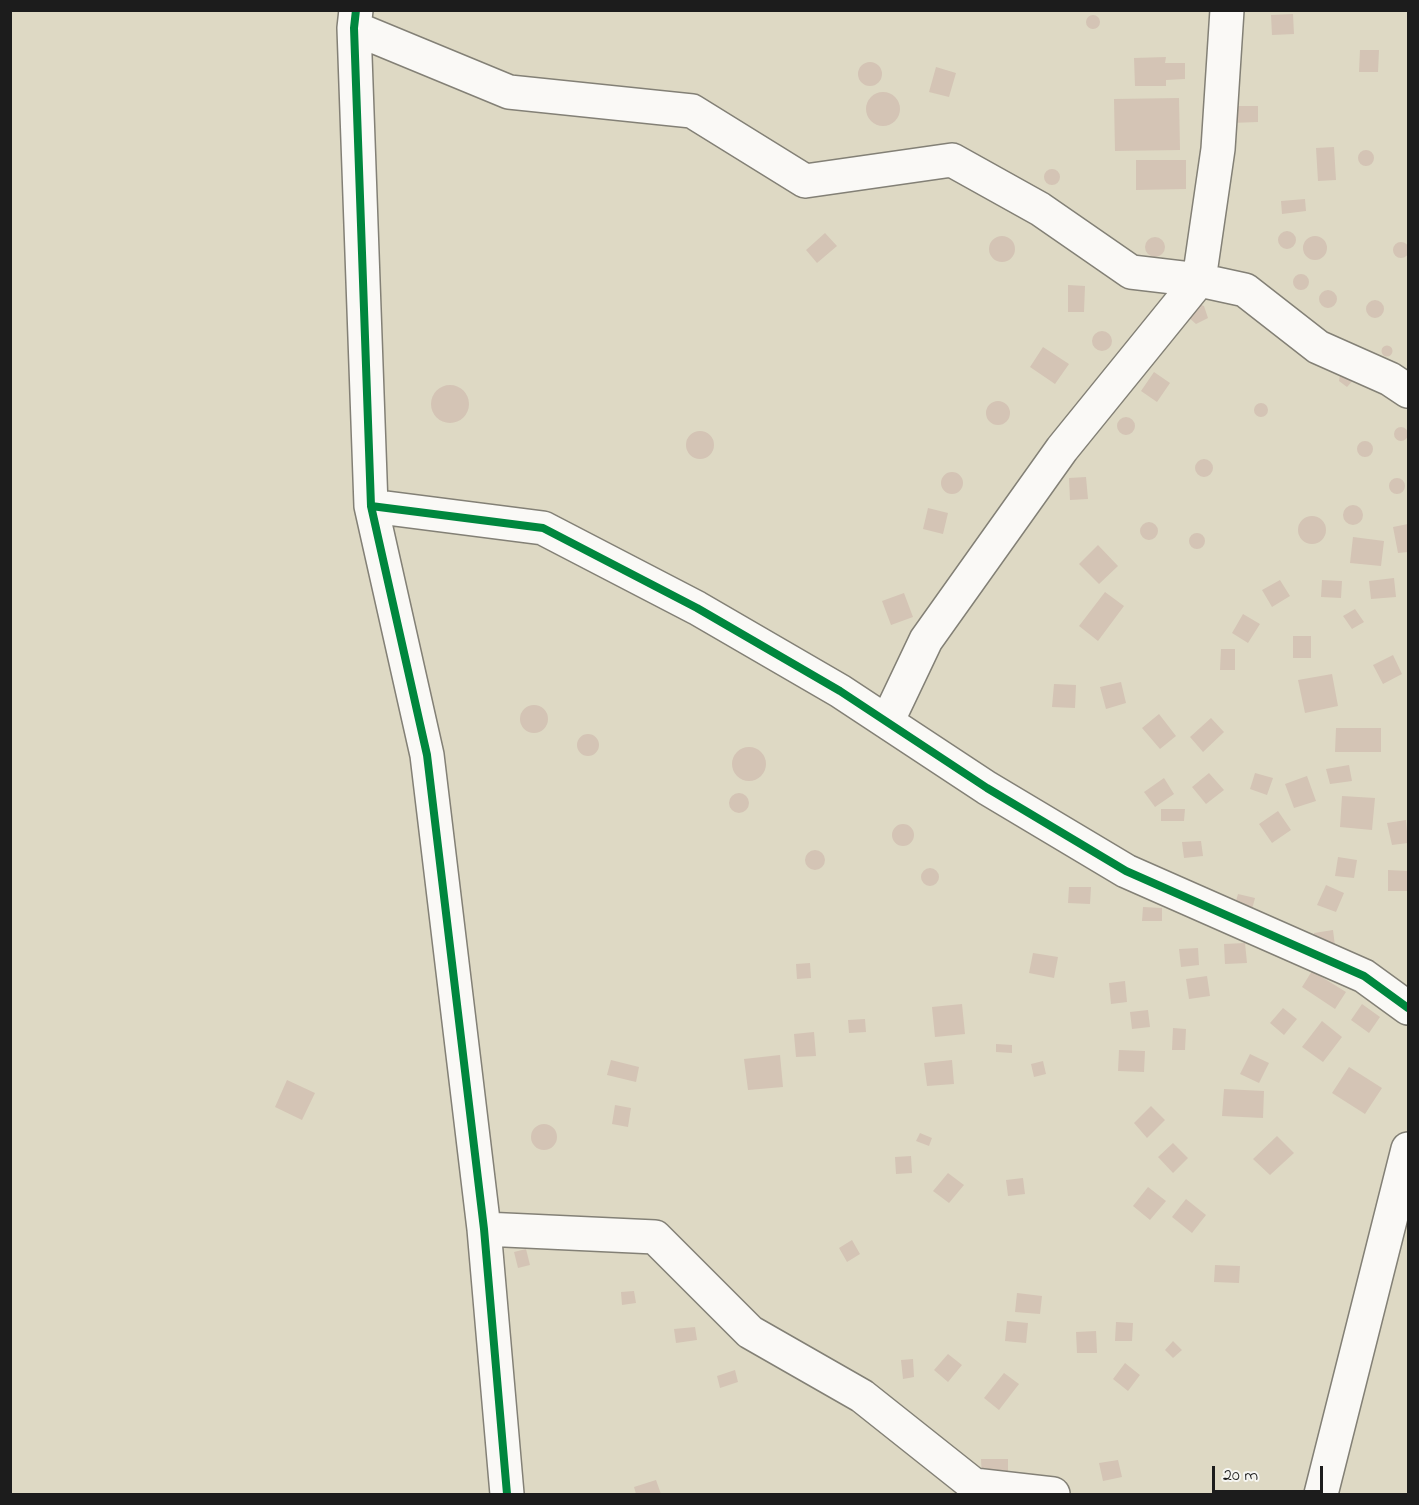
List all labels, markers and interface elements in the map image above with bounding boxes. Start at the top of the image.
scale bar [1215,1454,1326,1492]
text: 20 m [1223,1463,1258,1489]

